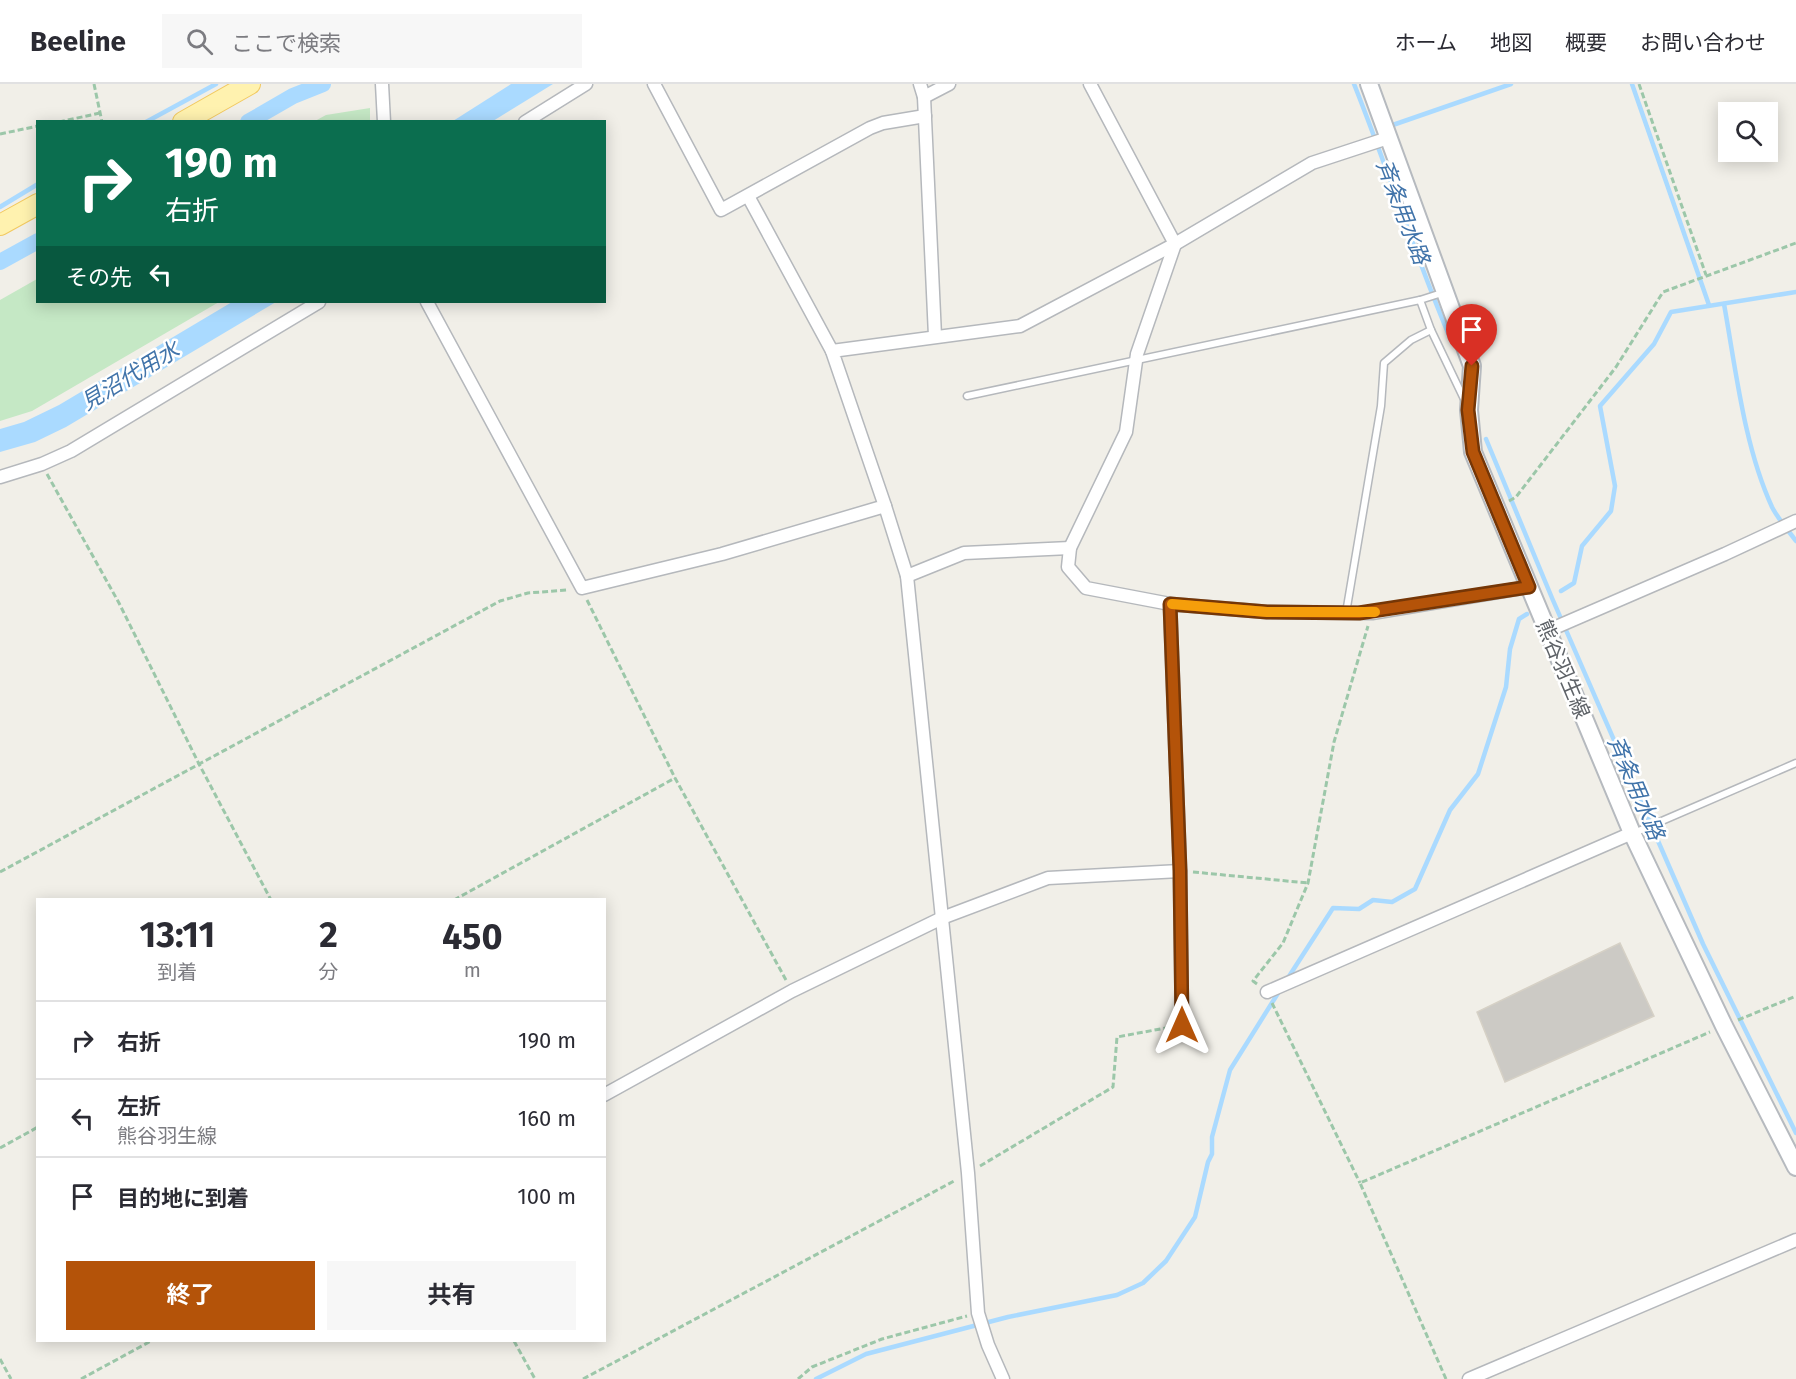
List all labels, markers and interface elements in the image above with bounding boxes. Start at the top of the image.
search box [162,14,582,68]
text: Beeline [30,25,126,58]
icon: search [183,25,216,58]
text: ここで検索 [231,30,341,57]
text: ホーム [1395,30,1457,56]
text: 地図 [1490,30,1532,56]
text: 概要 [1565,30,1607,56]
text: お問い合わせ [1640,30,1766,56]
map controls [1718,102,1778,162]
button: search [1718,102,1778,162]
text: 190 m [165,138,278,188]
icon: right [66,144,144,222]
water label: 斉条用水路 [1371,156,1436,270]
text: 右折 [165,195,219,227]
icon: left [144,258,177,291]
text: その先 [66,264,132,291]
pin [1446,304,1497,366]
icon: arrive [1455,313,1488,346]
water label: 見沼代用水 [76,335,186,416]
street label: 熊谷羽生線 [1531,616,1595,722]
water label: 斉条用水路 [1602,732,1671,846]
text: 13:11 [140,913,215,957]
text: 2 [319,913,338,957]
text: 450 [442,915,502,959]
text: m [464,958,481,982]
text: 到着 [157,960,197,984]
text: 分 [319,960,339,984]
position arrow [1150,993,1214,1057]
icon: right [66,1024,99,1057]
text: 190 m [518,1027,576,1054]
text: 右折 [117,1029,161,1056]
text: 左折 [117,1093,161,1120]
icon: left [66,1102,99,1135]
text: 160 m [518,1105,576,1132]
text: 熊谷羽生線 [117,1124,217,1148]
icon: arrive [66,1180,99,1213]
text: 100 m [517,1183,576,1210]
text: 目的地に到着 [117,1185,249,1212]
button: 終了 [66,1261,315,1330]
button: 共有 [327,1261,576,1330]

